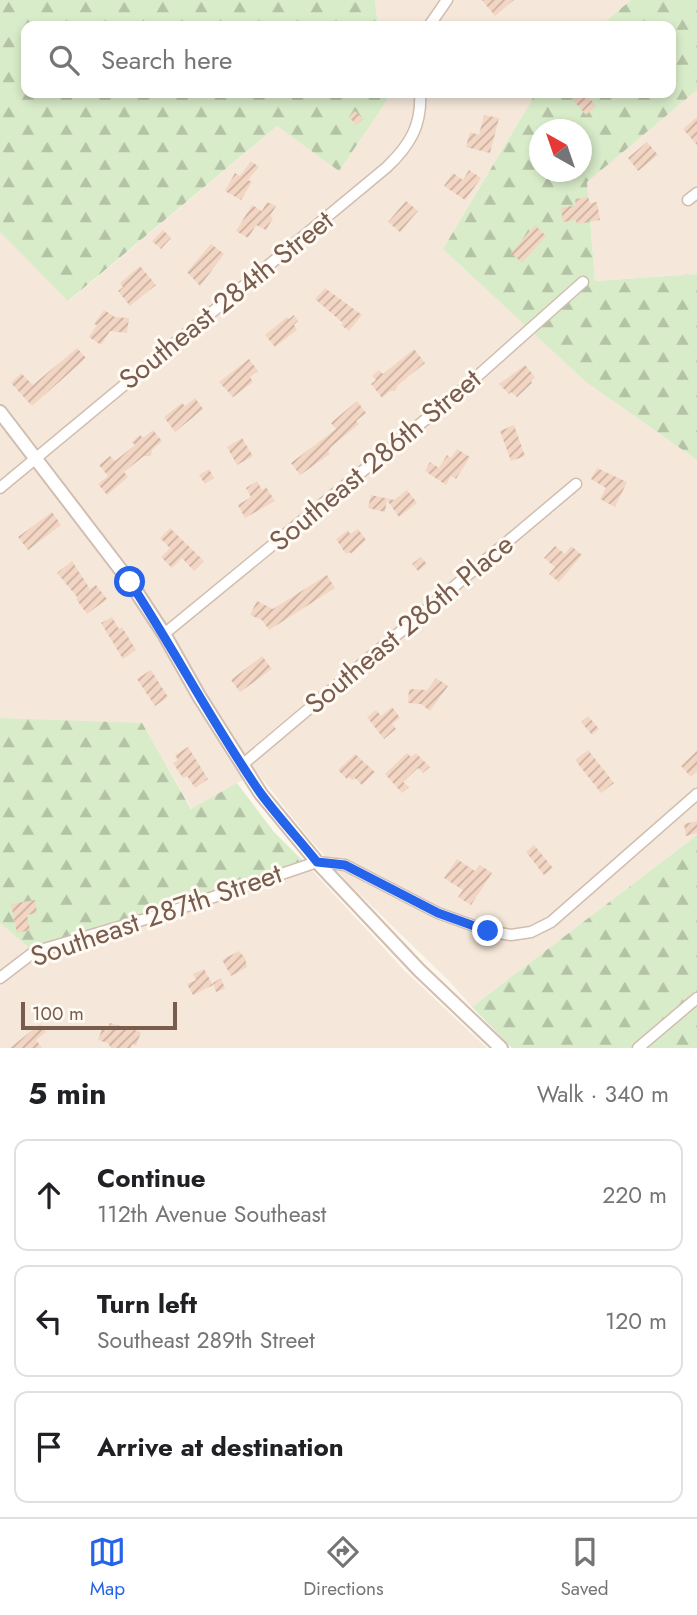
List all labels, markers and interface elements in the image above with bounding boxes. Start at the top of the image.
search box [21,21,676,98]
icon: search [45,41,83,79]
text: Search here [101,41,233,79]
north arrow [529,119,592,182]
street label: Southeast 284th Street [110,200,342,399]
street label: Southeast 286th Street [260,359,490,561]
street label: Southeast 286th Place [296,524,522,724]
route start [114,566,145,597]
street label: Southeast 287th Street [25,853,287,977]
route end [472,915,503,946]
scale bar [21,999,177,1031]
text: 100 m [32,1000,84,1027]
text: 5 min [28,1072,106,1115]
text: Walk · 340 m [537,1077,669,1111]
text: Continue [97,1159,206,1197]
icon: ahead [30,1176,68,1214]
text: 220 m [602,1178,667,1212]
text: 112th Avenue Southeast [97,1197,326,1231]
text: Turn left [97,1285,197,1323]
icon: left [30,1302,68,1340]
text: 120 m [605,1304,667,1338]
text: Southeast 289th Street [97,1323,315,1357]
icon: arrive [30,1428,68,1466]
text: Arrive at destination [97,1428,344,1466]
tab: Map [88,1533,126,1602]
tab: Directions [303,1533,384,1602]
tab: Saved [560,1533,609,1602]

